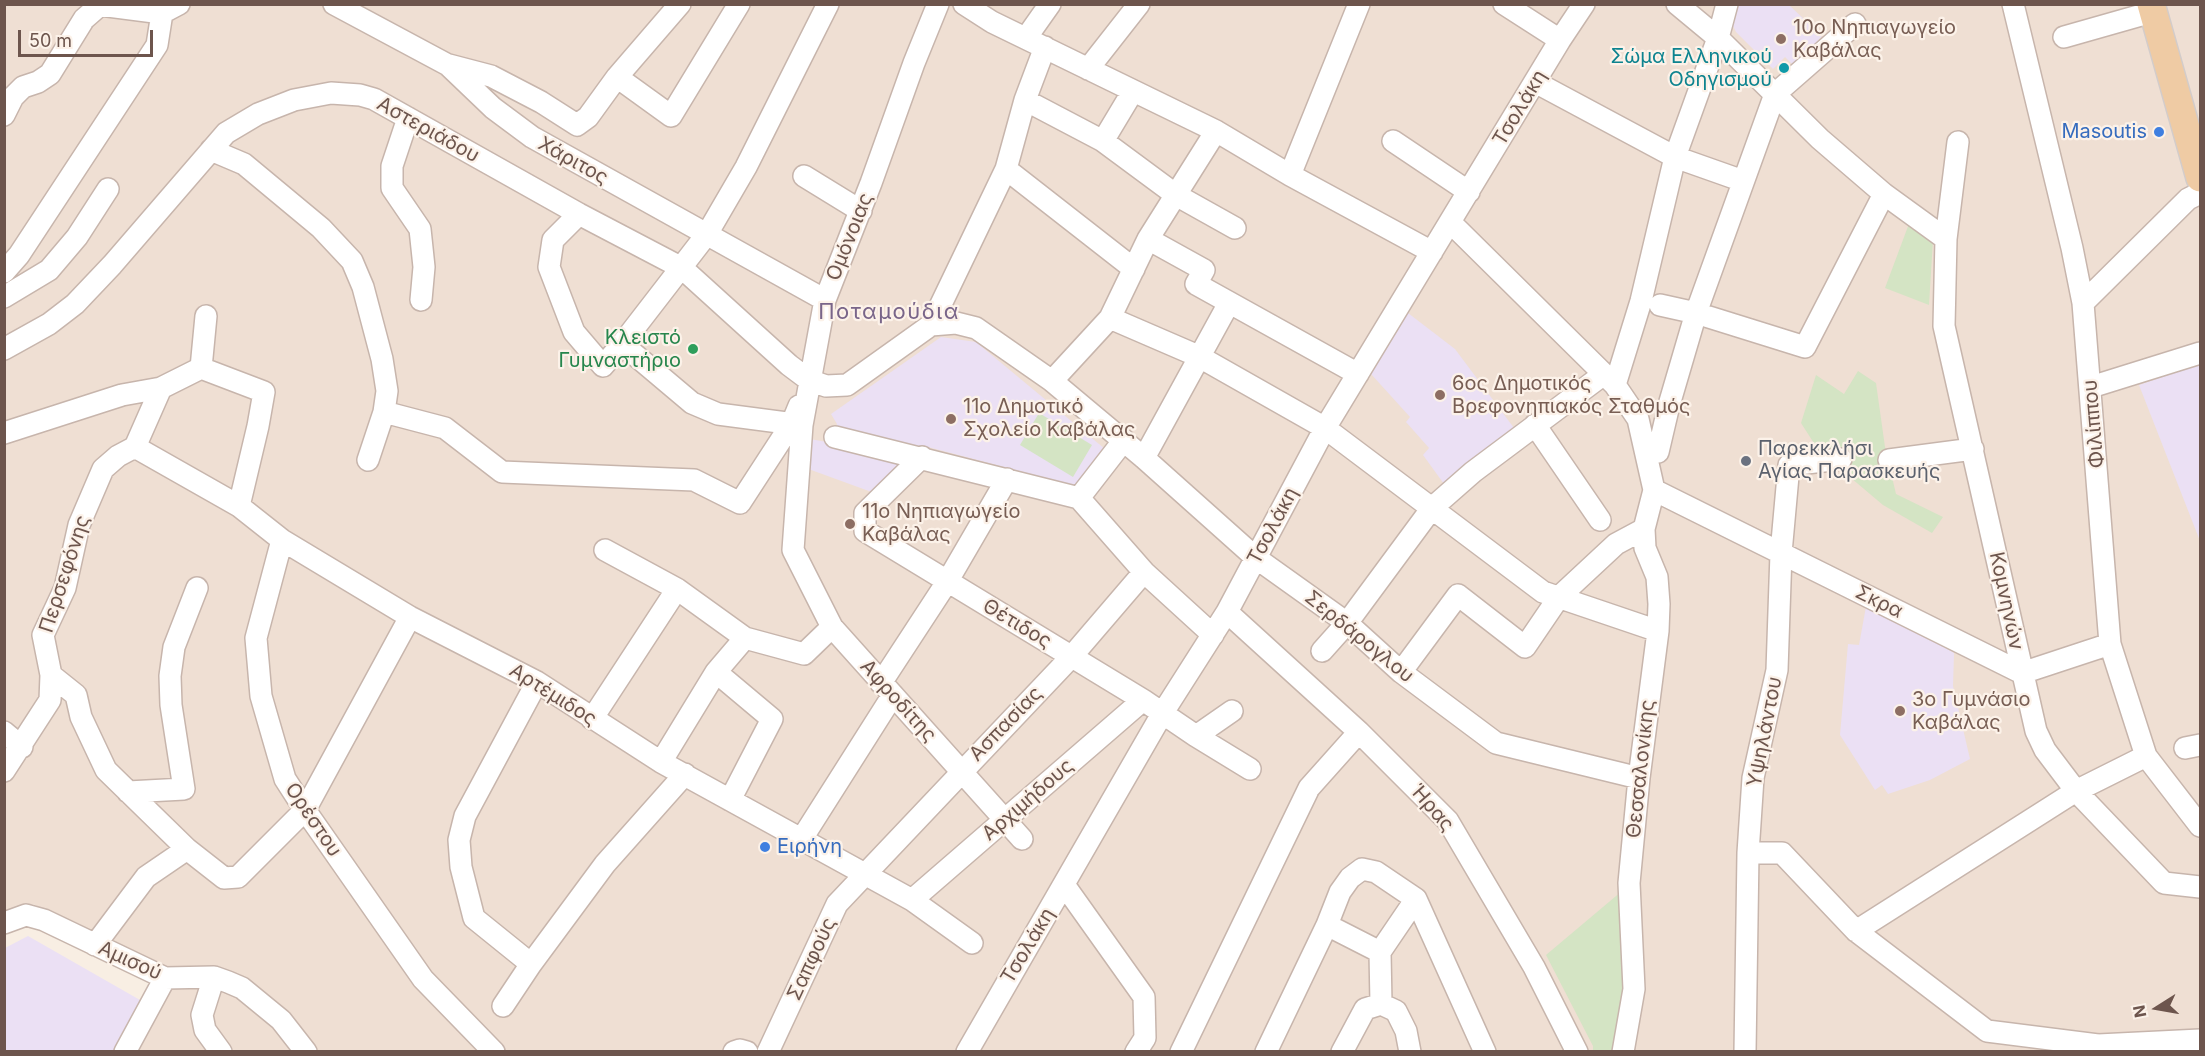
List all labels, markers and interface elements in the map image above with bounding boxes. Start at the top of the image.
place label: 10ο Νηπιαγωγείο Καβάλας [1793,16,1956,63]
scale bar [21,18,156,56]
text: 50 m [29,30,72,51]
marker: 10ο Νηπιαγωγείο Καβάλας [1774,32,1788,46]
place label: Σώμα Ελληνικού Οδηγισμού [1610,45,1772,92]
marker: Σώμα Ελληνικού Οδηγισμού [1777,61,1791,75]
street label: Τσολάκη [1488,66,1552,150]
street label: Αστεριάδου [373,92,483,168]
place label: Masoutis [2061,120,2147,144]
marker: Masoutis [2152,125,2166,139]
street label: Χάριτος [534,132,612,190]
street label: Ομόνοιας [822,190,878,284]
district label: Ποταμούδια [818,299,960,325]
place label: Κλειστό Γυμναστήριο [558,326,681,373]
marker: Κλειστό Γυμναστήριο [686,342,700,356]
place label: 6ος Δημοτικός Βρεφονηπιακός Σταθμός [1452,372,1690,419]
street label: Φιλίππου [2078,379,2110,469]
marker: 6ος Δημοτικός Βρεφονηπιακός Σταθμός [1433,388,1447,402]
place label: 11ο Δημοτικό Σχολείο Καβάλας [963,395,1135,442]
marker: 11ο Δημοτικό Σχολείο Καβάλας [944,412,958,426]
place label: Παρεκκλήσι Αγίας Παρασκευής [1758,437,1940,484]
marker: Παρεκκλήσι Αγίας Παρασκευής [1739,454,1753,468]
street label: Τσολάκη [1243,483,1303,569]
place label: 11ο Νηπιαγωγείο Καβάλας [862,500,1020,547]
street label: Περσεφόνης [35,512,95,636]
marker: 11ο Νηπιαγωγείο Καβάλας [843,517,857,531]
street label: Κομνηνών [1984,550,2028,652]
street label: Σκρα [1851,580,1907,624]
street label: Σερδάρογλου [1300,586,1418,688]
street label: Θέτιδος [978,594,1056,654]
street label: Αφροδίτης [855,655,941,747]
street label: Αρτέμιδος [505,659,601,731]
street label: Υψηλάντου [1743,675,1787,789]
street label: Ασπασίας [965,682,1047,766]
place label: 3ο Γυμνάσιο Καβάλας [1912,688,2031,735]
street label: Θεσσαλονίκης [1622,699,1660,839]
marker: 3ο Γυμνάσιο Καβάλας [1893,704,1907,718]
street label: Αρχιμήδους [977,754,1079,846]
street label: Ορέστου [280,779,346,861]
street label: Ήρας [1405,780,1459,836]
place label: Ειρήνη [777,835,842,859]
marker: Ειρήνη [758,840,772,854]
street label: Τσολάκη [996,904,1060,988]
street label: Σαπφούς [782,914,842,1004]
street label: Αμισού [95,936,165,986]
north arrow [2127,978,2187,1038]
text: N [2128,1004,2150,1019]

